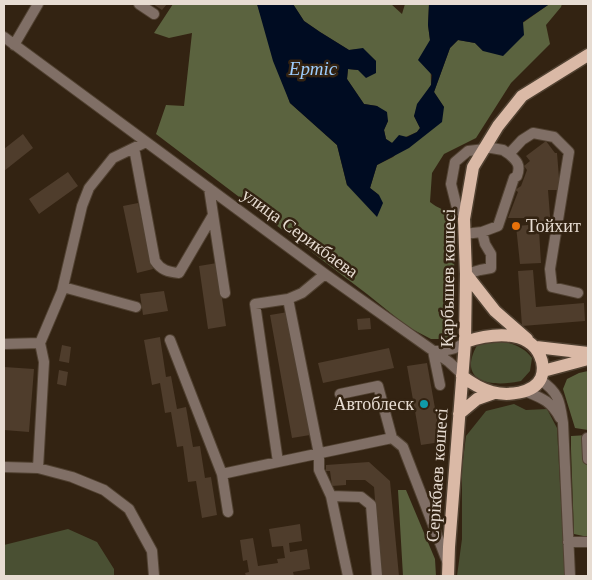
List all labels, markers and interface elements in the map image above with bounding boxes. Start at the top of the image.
water label: Ертіс [288,57,338,80]
street label: улица Серикбаева [238,183,362,283]
street label: Қарбышев көшесі [436,208,460,348]
place label: Тойхит [526,215,581,237]
marker: Тойхит [510,220,522,232]
place label: Автоблеск [333,393,414,415]
marker: Автоблеск [418,398,430,410]
street label: Серікбаев көшесі [421,407,453,543]

